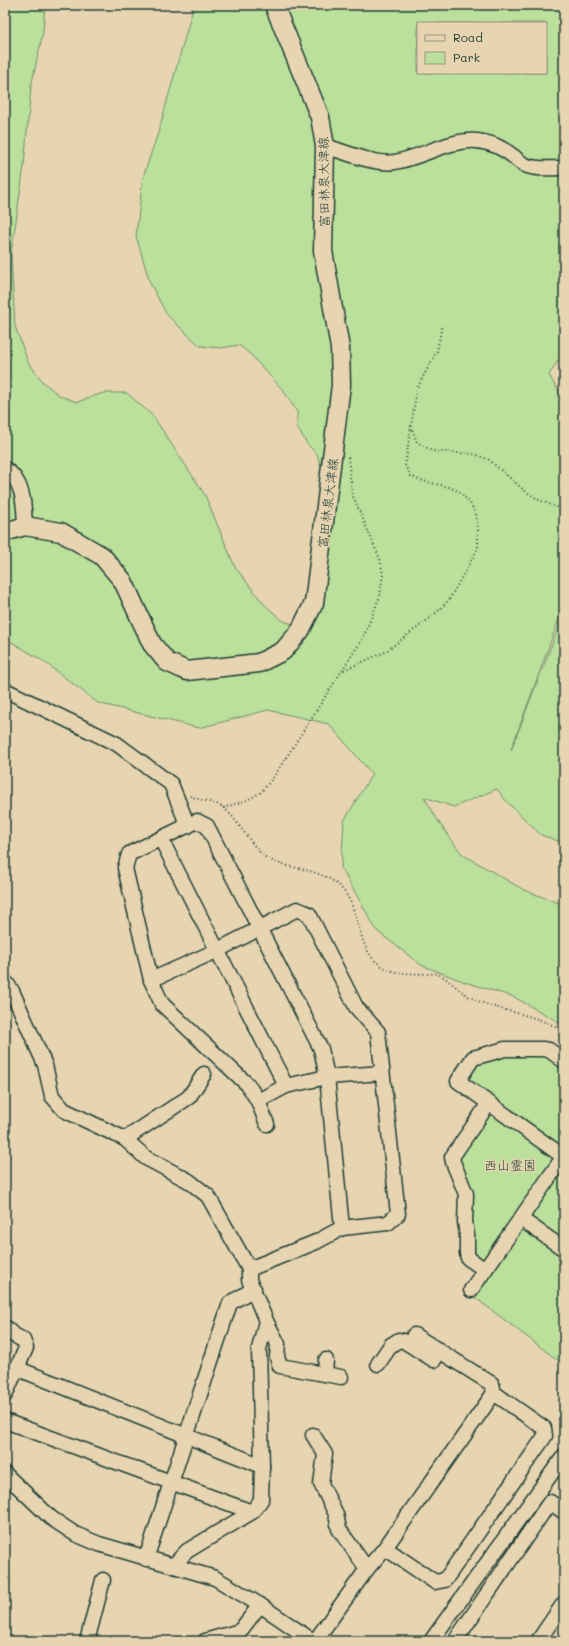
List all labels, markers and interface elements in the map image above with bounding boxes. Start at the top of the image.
legend [417,22,547,74]
text: Road [453,29,483,45]
text: Park [453,49,480,65]
street label: 富田林泉大津線 [314,135,332,228]
street label: 富田林泉大津線 [313,456,341,549]
park label: 西山霊園 [484,1156,536,1173]

